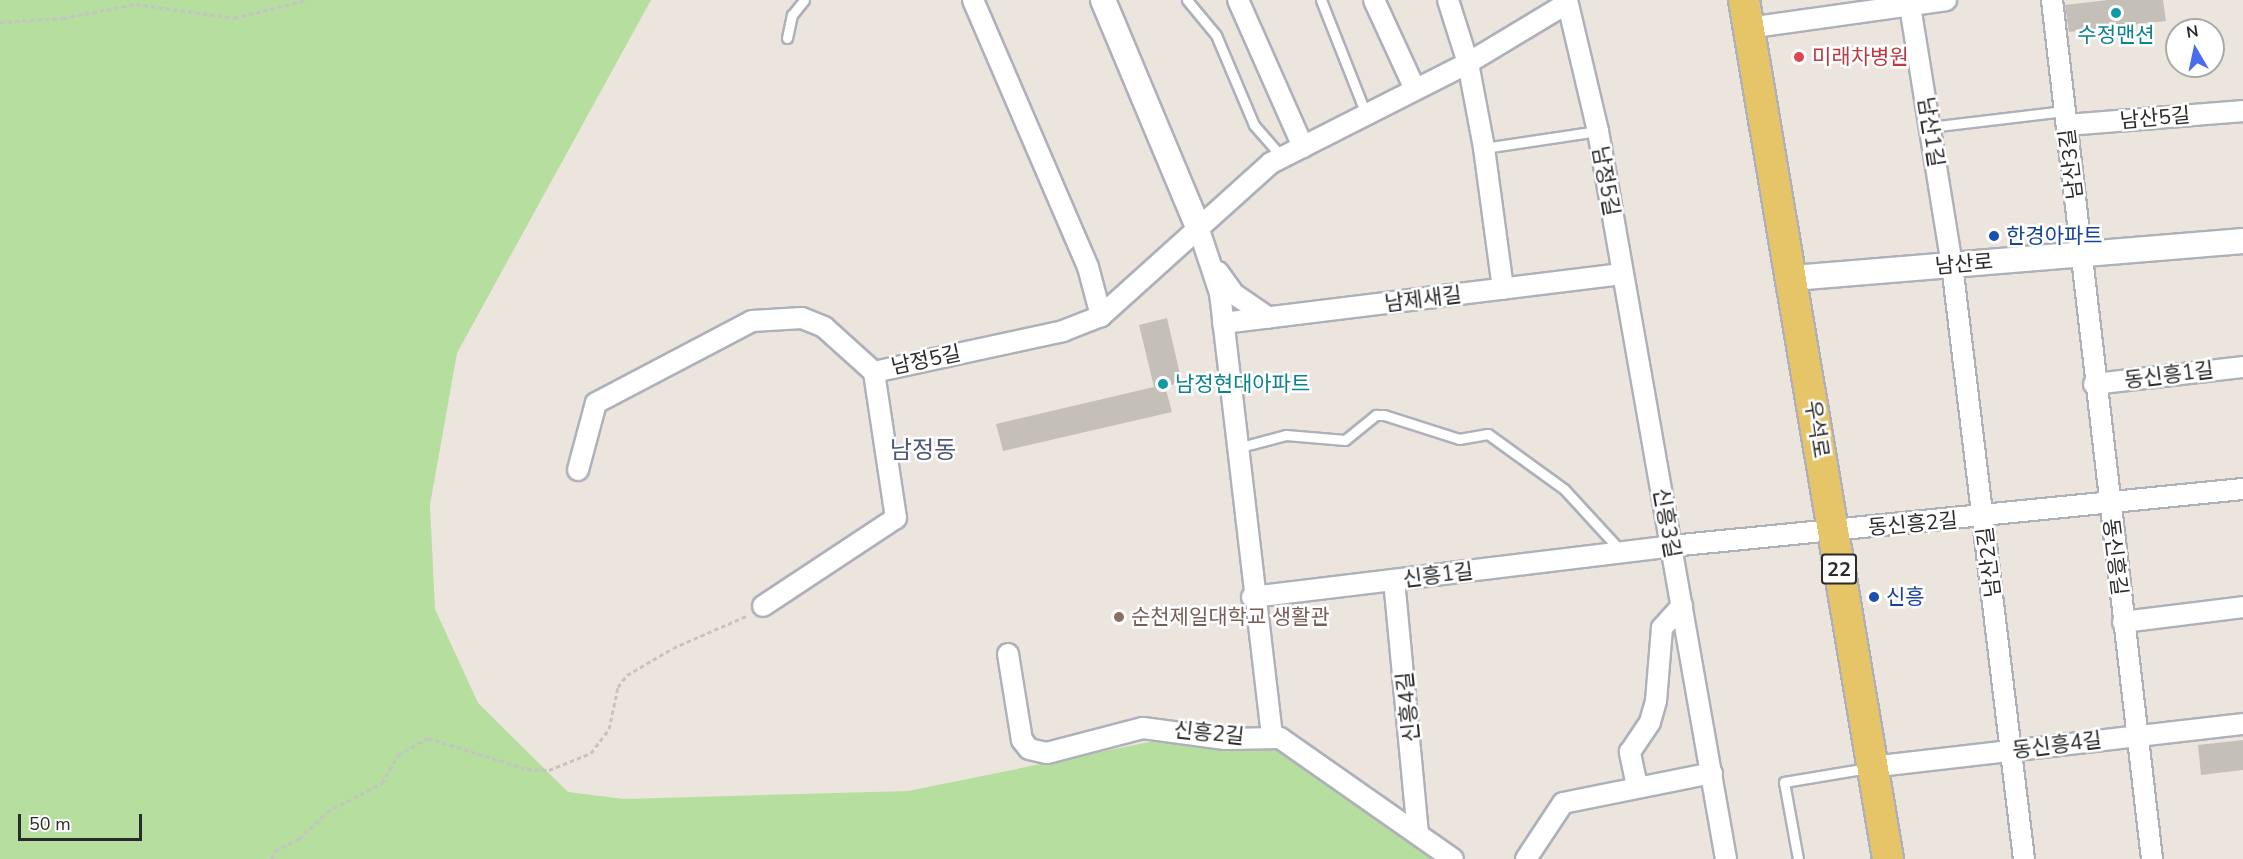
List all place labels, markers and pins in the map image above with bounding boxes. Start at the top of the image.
marker: 수정맨션 [2109,6,2123,20]
place label: 수정맨션 [2077,22,2155,48]
place label: 미래차병원 [1812,44,1909,70]
marker: 미래차병원 [1790,48,1808,66]
place label: 한경아파트 [2006,223,2103,249]
marker: 한경아파트 [1987,229,2001,243]
place label: 남정현대아파트 [1175,371,1310,397]
marker: 남정현대아파트 [1156,377,1170,391]
place label: 신흥 [1886,584,1925,610]
marker: 신흥 [1867,590,1881,604]
place label: 순천제일대학교 생활관 [1131,604,1330,630]
marker: 순천제일대학교 생활관 [1112,610,1126,624]

